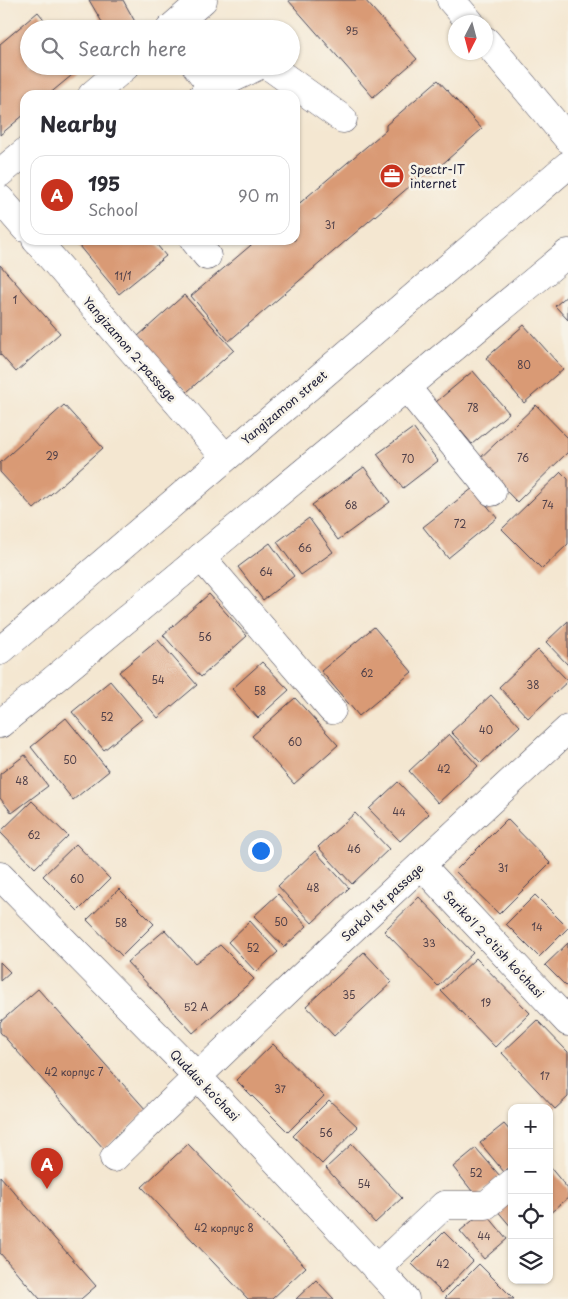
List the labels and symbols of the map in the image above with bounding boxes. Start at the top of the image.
north arrow [448,15,493,60]
house number: 95 [346,23,358,38]
place label: Spectr-IT internet [410,160,466,192]
office icon: Spectr-IT internet [379,163,405,189]
house number: 31 [325,217,335,232]
house number: 11/1 [115,268,131,283]
house number: 1 [13,292,17,307]
street label: Yangizamon 2-passage [79,293,181,405]
house number: 80 [517,357,531,372]
street label: Yangizamon street [237,366,331,448]
house number: 78 [467,400,479,415]
house number: 29 [46,448,59,463]
house number: 76 [517,450,529,465]
house number: 70 [402,451,414,466]
house number: 68 [344,497,358,512]
house number: 74 [542,497,554,512]
house number: 72 [454,516,466,531]
house number: 66 [298,540,312,555]
house number: 64 [259,564,273,579]
house number: 56 [198,629,212,644]
house number: 62 [360,665,374,680]
house number: 54 [151,672,165,687]
house number: 38 [527,677,539,692]
house number: 58 [254,683,266,698]
house number: 52 [100,709,114,724]
house number: 40 [479,722,493,737]
house number: 60 [288,734,302,749]
house number: 50 [63,752,77,767]
house number: 42 [437,761,451,776]
house number: 48 [16,773,28,788]
house number: 44 [392,804,406,819]
house number: 62 [27,827,41,842]
your location [248,838,274,864]
house number: 46 [347,841,361,856]
street label: Sarkol 1st passage [337,859,427,945]
house number: 31 [498,860,508,875]
house number: 60 [70,871,84,886]
house number: 48 [307,880,319,895]
street label: Sariko'l 2-o'tish ko'chasi [440,887,548,1001]
house number: 50 [274,914,288,929]
house number: 58 [115,915,127,930]
house number: 14 [531,919,543,934]
house number: 33 [422,935,436,950]
house number: 52 [246,940,260,955]
house number: 35 [343,987,355,1002]
house number: 19 [481,995,491,1010]
house number: 52 A [184,999,209,1014]
street label: Quddus ko'chasi [166,1045,244,1125]
house number: 42 корпус 7 [45,1064,104,1079]
house number: 17 [540,1068,551,1083]
house number: 37 [274,1081,287,1096]
house number: 56 [319,1125,333,1140]
pin: A [31,1148,63,1189]
house number: 52 [469,1165,483,1180]
house number: 54 [357,1176,371,1191]
house number: 42 корпус 8 [194,1220,254,1235]
house number: 44 [477,1228,491,1243]
house number: 42 [436,1256,450,1271]

